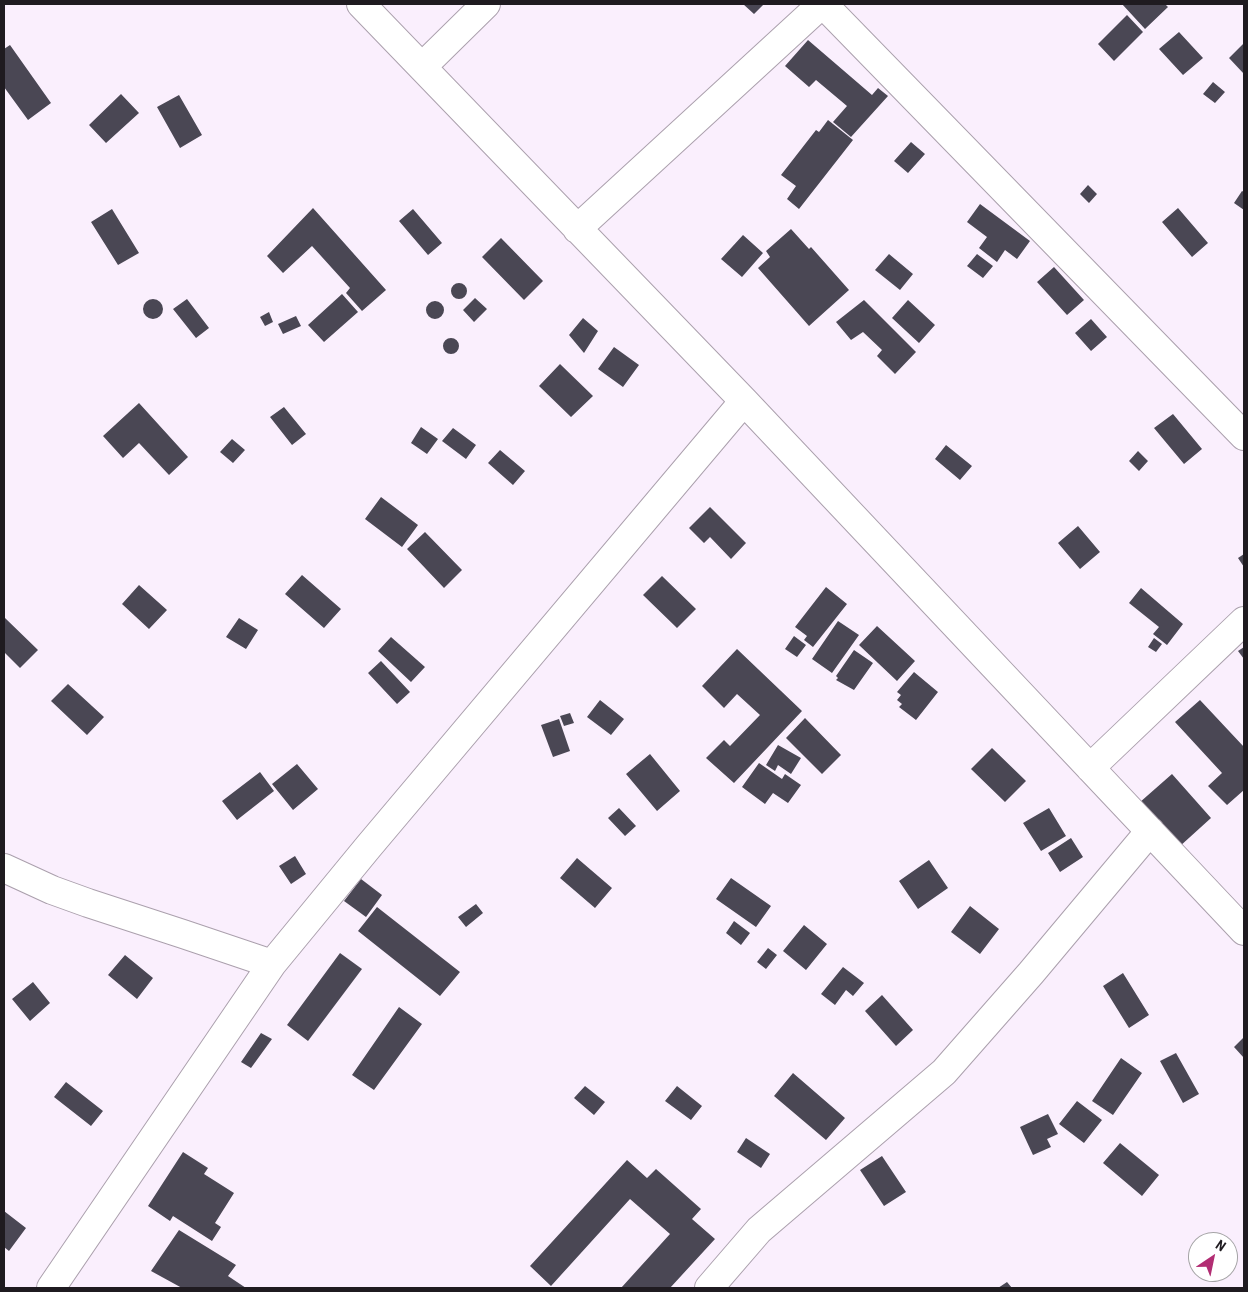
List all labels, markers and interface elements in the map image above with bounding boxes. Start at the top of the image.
north arrow [1188,1232,1238,1282]
text: N [1213,1236,1229,1254]

